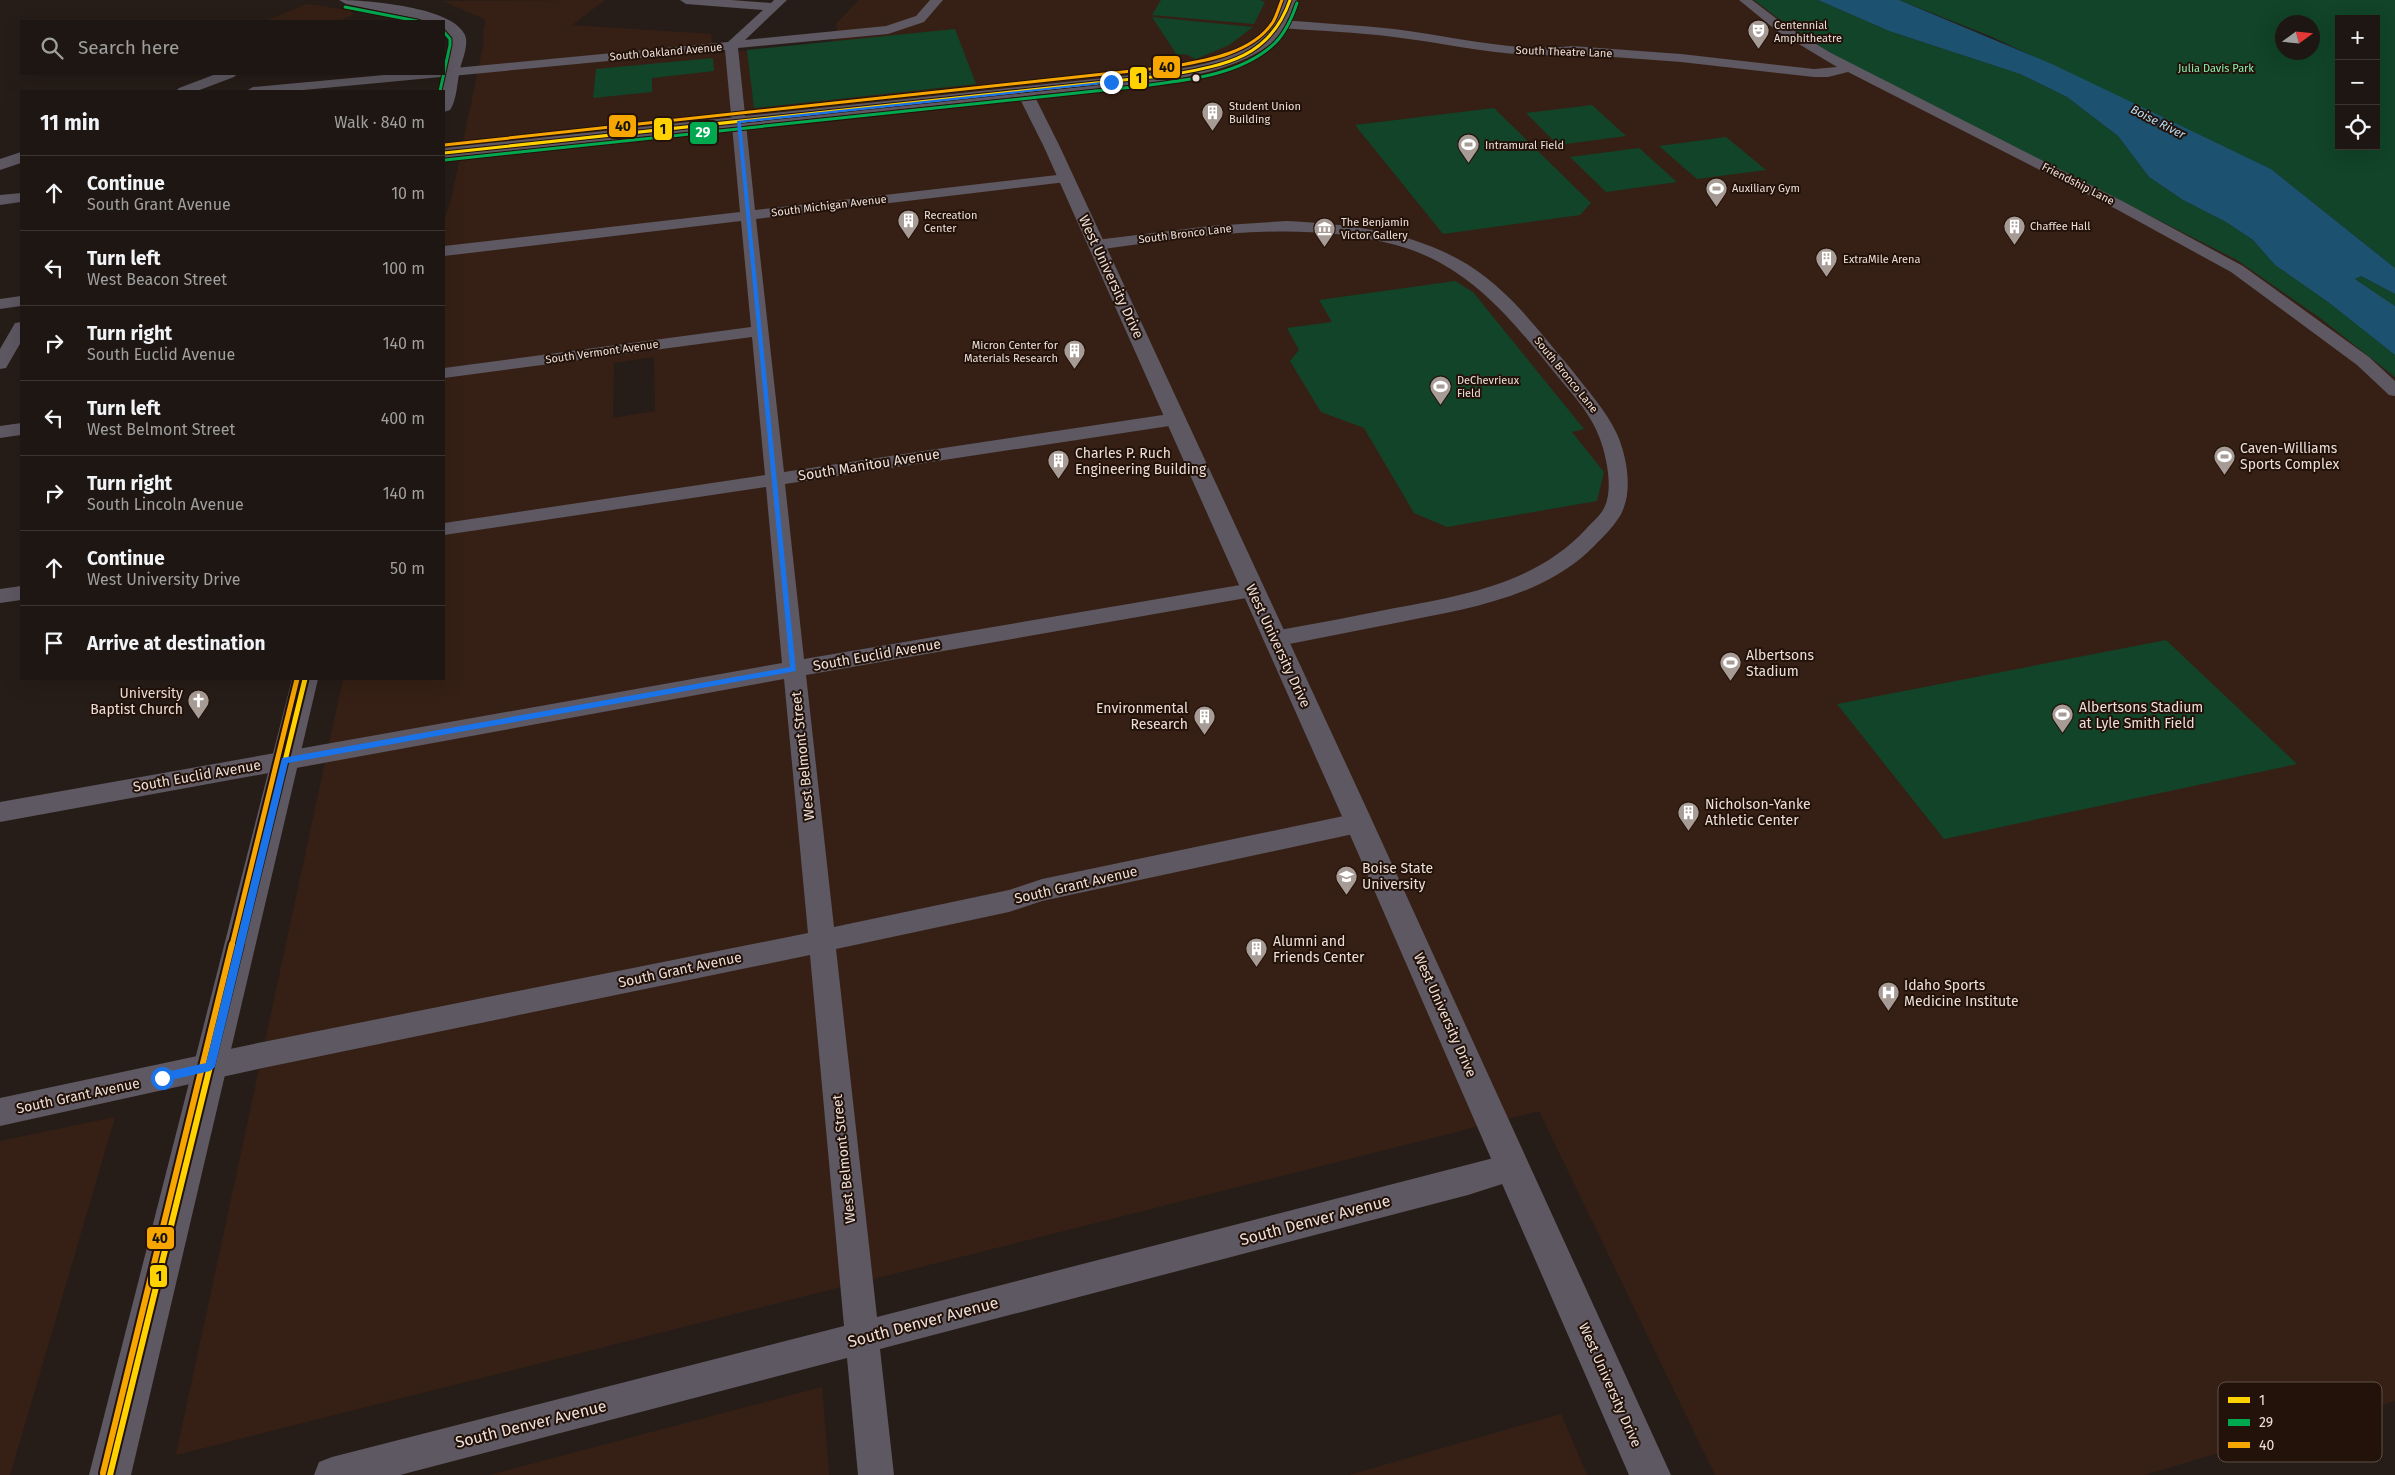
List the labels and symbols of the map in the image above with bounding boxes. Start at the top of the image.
north arrow [2275,15,2320,60]
theatre icon: Centennial Amphitheatre [1746,19,1770,50]
place label: Centennial Amphitheatre [1774,19,1842,45]
street label: South Oakland Avenue [609,41,723,63]
street label: South Theatre Lane [1515,44,1613,60]
line badge: 40 [1152,55,1181,79]
text: 40 [1159,59,1175,76]
park label: Julia Davis Park [2178,62,2254,75]
line badge: 1 [1129,66,1148,90]
text: 1 [1136,70,1142,87]
route end [1100,71,1123,94]
unlabelled marker [1191,73,1201,83]
building icon: Student Union Building [1201,100,1225,131]
place label: Student Union Building [1229,100,1301,126]
water label: Boise River [2128,102,2188,142]
line badge: 40 [608,114,637,138]
line badge: 1 [653,117,673,141]
text: 40 [615,118,631,135]
text: 1 [660,121,666,138]
line badge: 29 [689,121,718,145]
text: 29 [696,124,711,141]
sports icon: Intramural Field [1457,133,1481,164]
place label: Intramural Field [1485,139,1564,152]
street label: Friendship Lane [2040,160,2116,208]
sports icon: Auxiliary Gym [1704,176,1728,207]
place label: Auxiliary Gym [1732,182,1800,195]
street label: South Michigan Avenue [771,192,887,220]
building icon: Recreation Center [896,209,920,240]
place label: Recreation Center [924,209,977,235]
street label: West University Drive [1075,213,1147,341]
building icon: Chaffee Hall [2002,214,2026,245]
museum icon: The Benjamin Victor Gallery [1313,216,1337,247]
place label: The Benjamin Victor Gallery [1341,216,1409,242]
place label: Chaffee Hall [2030,220,2090,233]
street label: South Bronco Lane [1138,222,1232,246]
building icon: ExtraMile Arena [1815,247,1839,278]
place label: ExtraMile Arena [1843,253,1920,266]
street label: South Bronco Lane [1531,334,1601,416]
street label: South Vermont Avenue [545,338,659,366]
place label: Micron Center for Materials Research [964,339,1059,365]
building icon: Micron Center for Materials Research [1062,339,1086,370]
sports icon: DeChevrieux Field [1429,374,1453,405]
place label: DeChevrieux Field [1457,374,1520,400]
place label: Caven-Williams Sports Complex [2240,440,2339,473]
sports icon: Caven-Williams Sports Complex [2212,444,2236,475]
street label: South Manitou Avenue [797,445,941,485]
place label: Charles P. Ruch Engineering Building [1075,445,1207,478]
building icon: Charles P. Ruch Engineering Building [1047,449,1071,480]
street label: West University Drive [1242,582,1314,710]
street label: South Euclid Avenue [812,635,942,675]
place label: Albertsons Stadium [1746,647,1814,680]
sports icon: Albertsons Stadium [1718,651,1742,682]
place label: University Baptist Church [90,685,183,718]
church icon: University Baptist Church [187,689,211,720]
street label: West Belmont Street [788,690,818,821]
place label: Albertsons Stadium at Lyle Smith Field [2079,699,2203,732]
place label: Environmental Research [1096,700,1188,733]
sports icon: Albertsons Stadium at Lyle Smith Field [2051,703,2075,734]
building icon: Environmental Research [1192,704,1216,735]
street label: South Euclid Avenue [132,756,262,796]
place label: Nicholson-Yanke Athletic Center [1705,796,1811,829]
building icon: Nicholson-Yanke Athletic Center [1677,800,1701,831]
place label: Boise State University [1362,860,1433,893]
street label: South Grant Avenue [1013,863,1139,907]
school or university icon: Boise State University [1334,864,1358,895]
place label: Alumni and Friends Center [1273,933,1365,966]
building icon: Alumni and Friends Center [1245,937,1269,968]
street label: South Grant Avenue [617,949,743,991]
street label: West University Drive [1410,950,1480,1080]
place label: Idaho Sports Medicine Institute [1904,977,2019,1010]
hospital icon: Idaho Sports Medicine Institute [1876,981,1900,1012]
route start [151,1067,174,1090]
street label: South Grant Avenue [15,1075,141,1117]
street label: West Belmont Street [829,1093,859,1224]
street label: South Denver Avenue [1238,1191,1392,1249]
line badge: 40 [146,1226,175,1250]
text: 40 [152,1230,168,1247]
line badge: 1 [149,1264,168,1288]
text: 1 [156,1268,162,1285]
street label: South Denver Avenue [846,1293,1000,1351]
street label: West University Drive [1575,1320,1645,1450]
legend [2218,1382,2382,1462]
text: 1 [2259,1392,2265,1409]
street label: South Denver Avenue [453,1396,609,1452]
text: 29 [2259,1414,2273,1431]
text: 40 [2259,1437,2274,1454]

